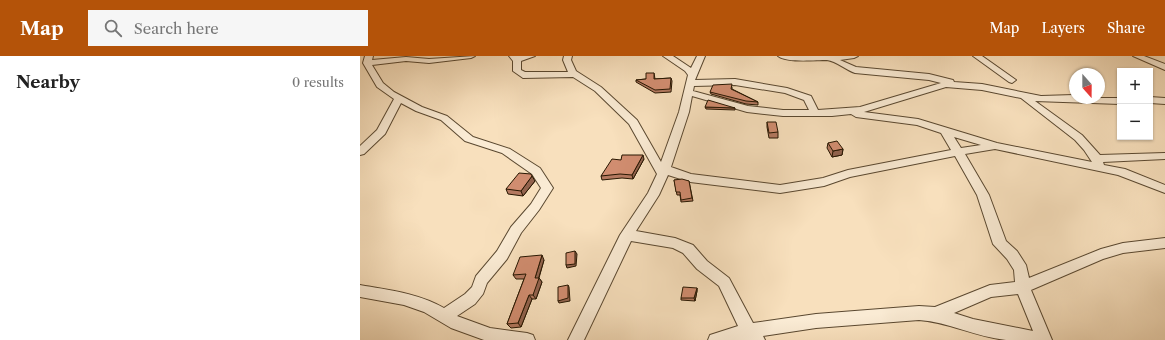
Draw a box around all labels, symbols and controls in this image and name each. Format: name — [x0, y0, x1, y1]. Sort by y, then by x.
search box — [88, 10, 368, 46]
text: Map — [20, 17, 64, 40]
icon: search — [102, 17, 124, 39]
text: Search here — [134, 19, 219, 38]
text: Map — [989, 19, 1019, 37]
text: Layers — [1041, 19, 1085, 37]
text: Share — [1107, 19, 1145, 37]
north arrow — [1069, 68, 1105, 104]
map controls — [1117, 68, 1153, 140]
button: + — [1117, 68, 1153, 104]
text: Nearby — [16, 72, 80, 92]
text: 0 results — [292, 74, 344, 90]
button: − — [1117, 104, 1153, 140]

